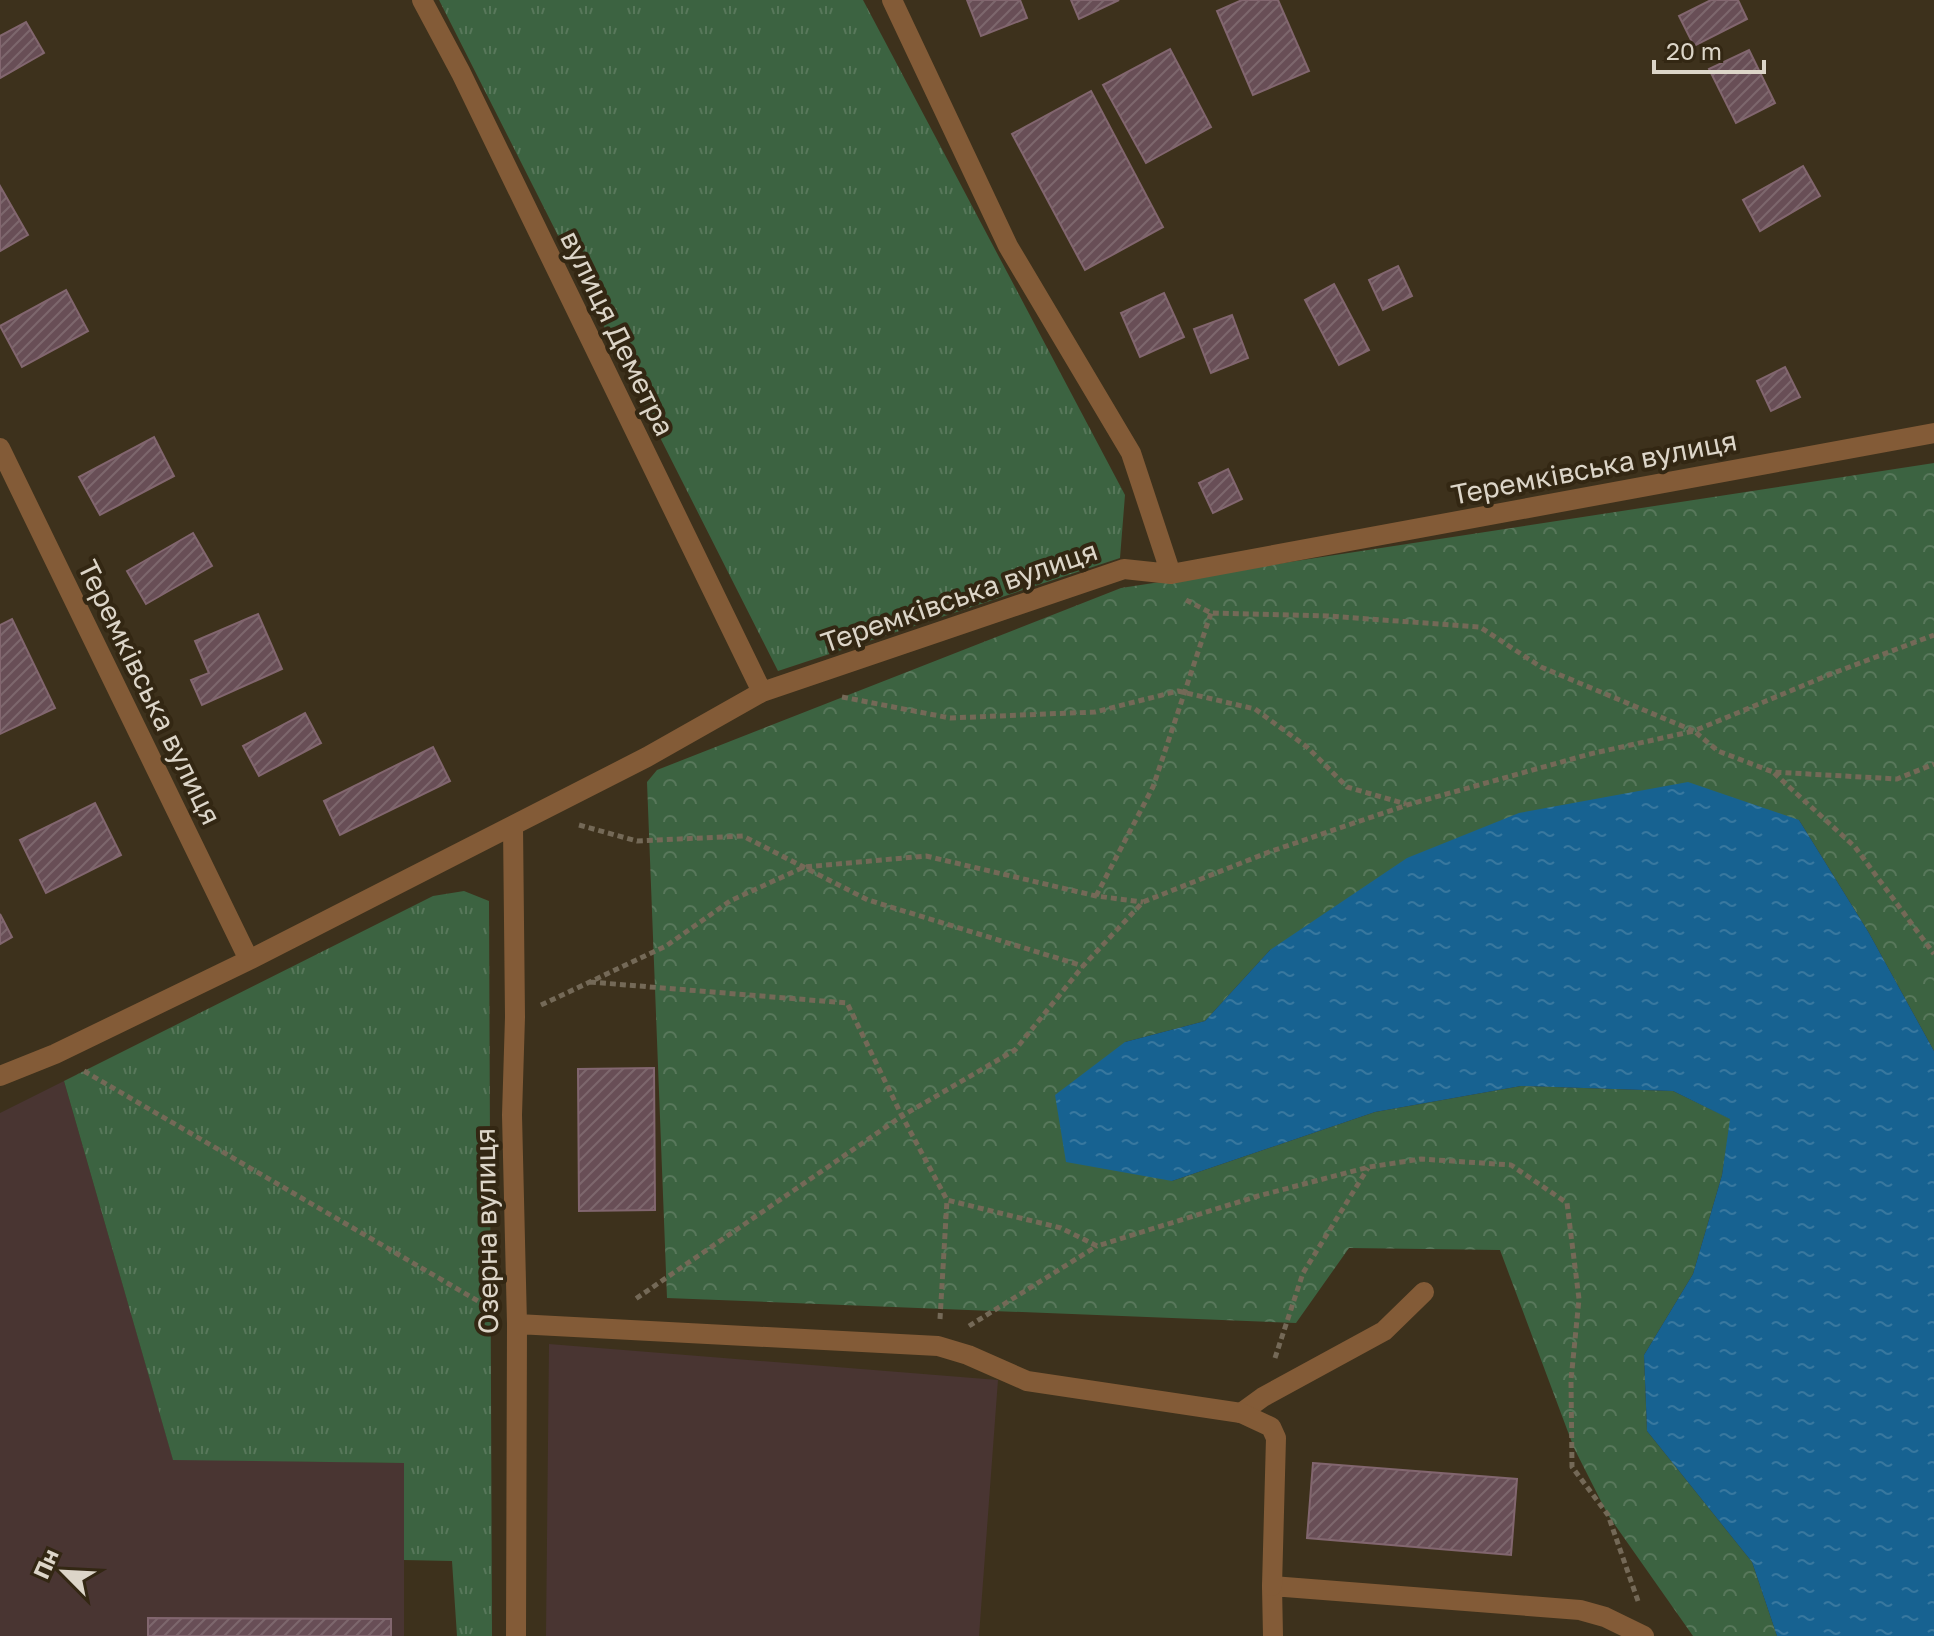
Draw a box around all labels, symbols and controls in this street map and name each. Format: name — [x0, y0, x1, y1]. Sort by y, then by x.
scale bar — [1654, 24, 1764, 74]
text: 20 m — [1666, 36, 1722, 65]
street label: вулиця Деметра — [554, 225, 682, 441]
street label: Теремківська вулиця — [1448, 423, 1740, 511]
street label: Теремківська вулиця — [816, 533, 1102, 659]
street label: Теремківська вулиця — [72, 554, 228, 830]
street label: Озерна вулиця — [468, 1128, 504, 1334]
north arrow — [24, 1532, 104, 1612]
text: Пн — [27, 1545, 64, 1583]

